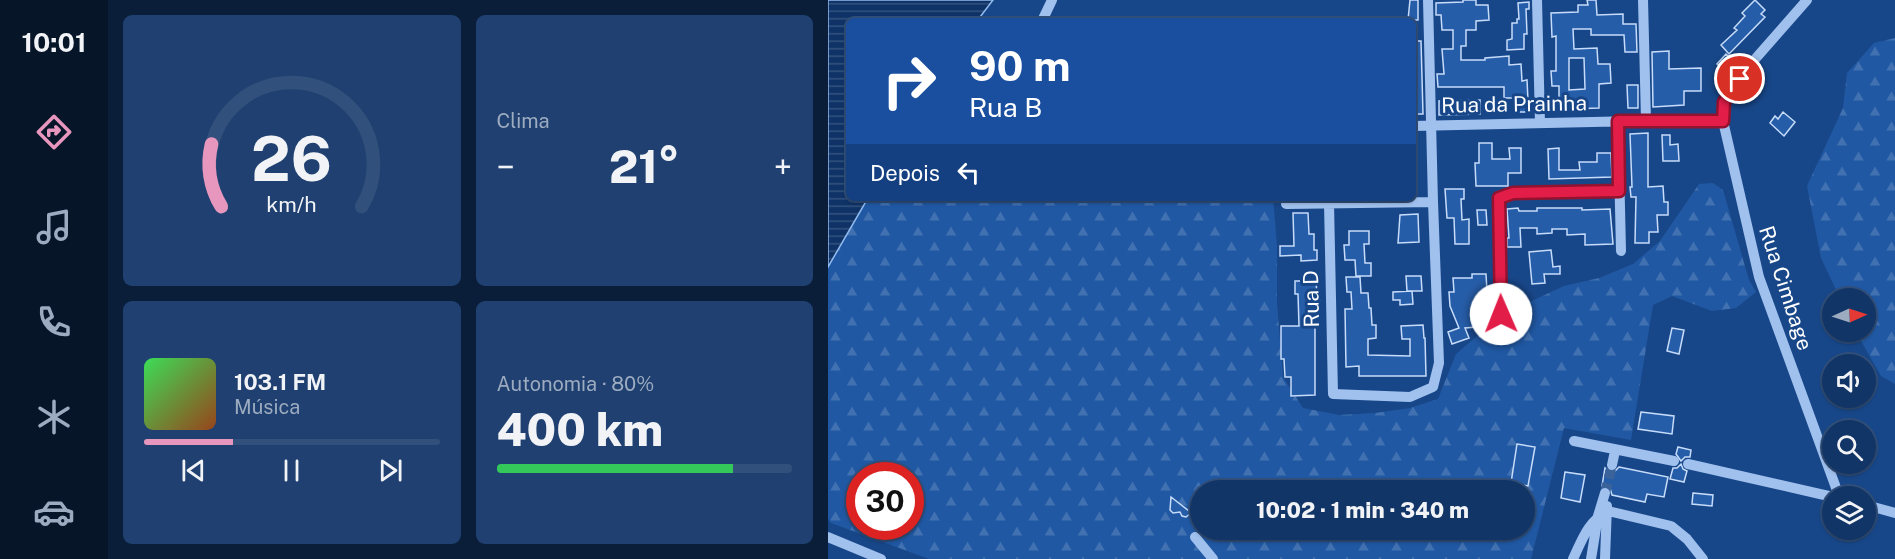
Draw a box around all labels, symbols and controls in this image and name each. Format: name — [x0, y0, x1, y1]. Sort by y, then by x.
text: 10:01 — [21, 26, 87, 58]
text: 90 m — [969, 41, 1071, 90]
icon: right — [870, 42, 948, 120]
pin — [1714, 53, 1765, 104]
icon: arrive — [1723, 62, 1756, 95]
street label: Rua da Prainha — [1441, 90, 1587, 118]
text: Rua B — [969, 91, 1042, 123]
text: Clima — [497, 109, 550, 133]
icon: directions — [33, 111, 75, 153]
text: 26 — [251, 122, 332, 195]
text: 21° — [609, 140, 680, 193]
text: − — [497, 148, 515, 186]
text: + — [774, 148, 792, 186]
icon: left — [952, 156, 985, 189]
text: Depois — [870, 160, 940, 186]
text: km/h — [267, 193, 317, 218]
icon: music — [33, 206, 75, 248]
street label: Rua Cimbage — [1754, 223, 1818, 353]
street label: Rua D — [1298, 270, 1324, 328]
position arrow — [1469, 282, 1533, 346]
north arrow — [1822, 288, 1876, 342]
map controls — [1822, 288, 1876, 540]
icon: phone — [33, 301, 75, 343]
button: sound — [1822, 354, 1876, 408]
text: 103.1 FM — [234, 369, 326, 395]
text: Autonomia · 80% — [497, 372, 654, 396]
text: Música — [234, 395, 300, 419]
icon: climate — [33, 396, 75, 438]
text: 400 km — [497, 403, 663, 456]
button: search — [1822, 420, 1876, 474]
icon: previous — [177, 454, 210, 487]
icon: pause — [275, 454, 308, 487]
icon: next — [374, 454, 407, 487]
speed limit sign: 30 — [846, 462, 924, 540]
button: layers — [1822, 486, 1876, 540]
icon: car — [33, 491, 75, 533]
text: 10:02 · 1 min · 340 m — [1256, 497, 1469, 523]

